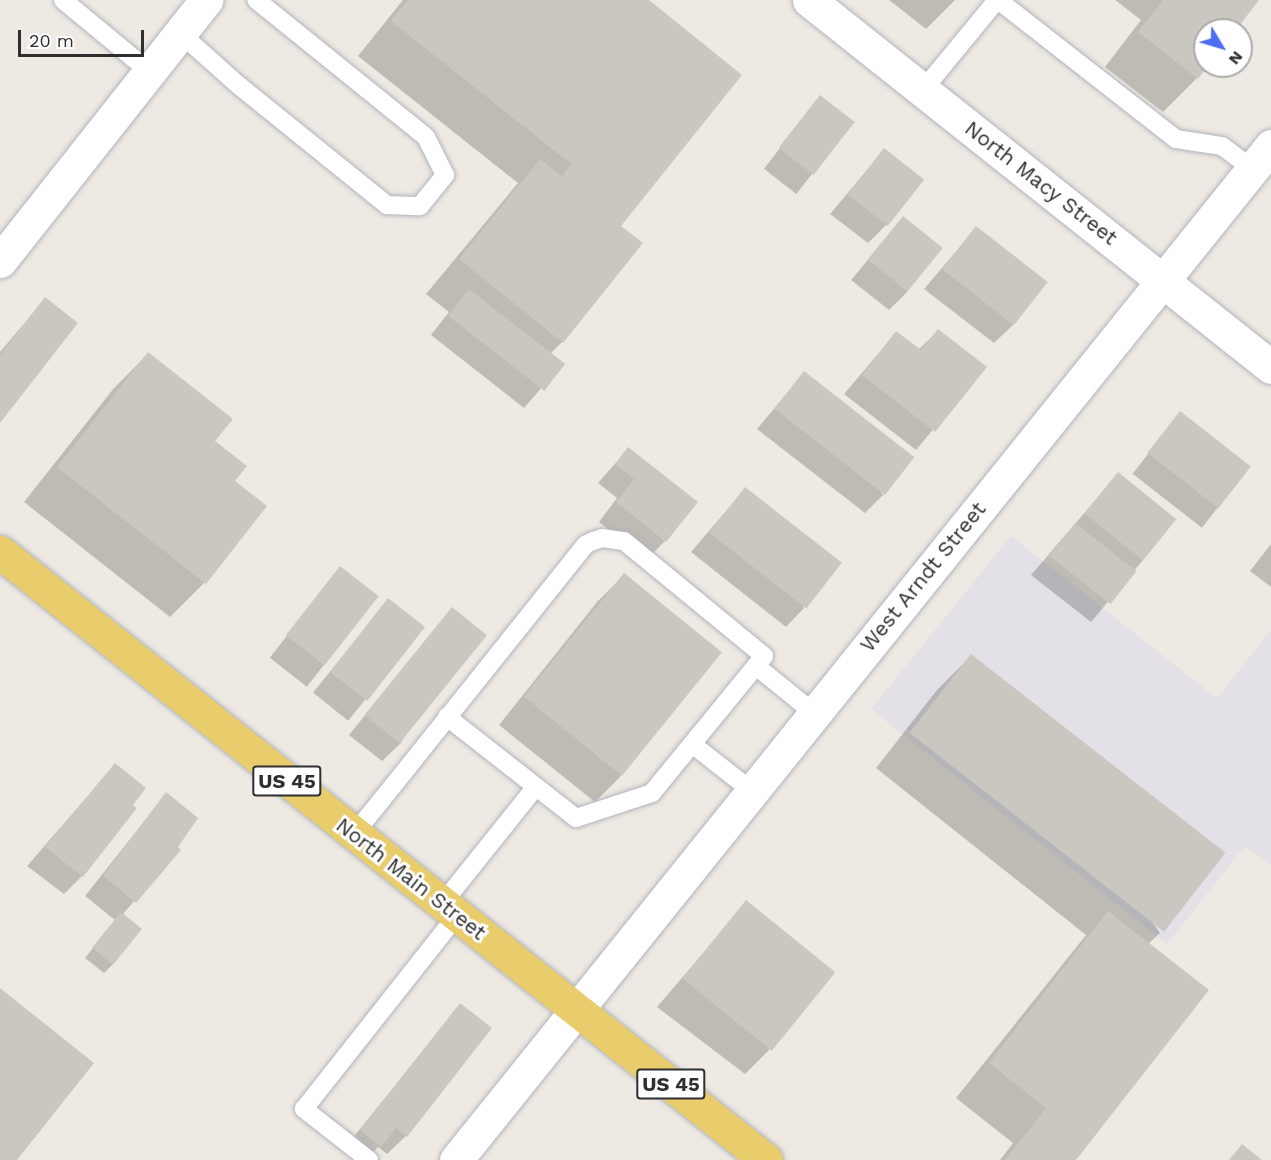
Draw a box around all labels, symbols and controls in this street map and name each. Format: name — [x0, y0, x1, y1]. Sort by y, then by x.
scale bar — [21, 18, 147, 56]
north arrow — [1193, 18, 1253, 78]
text: 20 m — [29, 30, 74, 51]
text: N — [1225, 48, 1247, 69]
street label: North Macy Street — [960, 116, 1122, 250]
street label: West Arndt Street — [855, 497, 991, 657]
road number: US 45 — [251, 764, 323, 798]
street label: North Main Street — [331, 813, 491, 945]
road number: US 45 — [635, 1067, 707, 1101]

